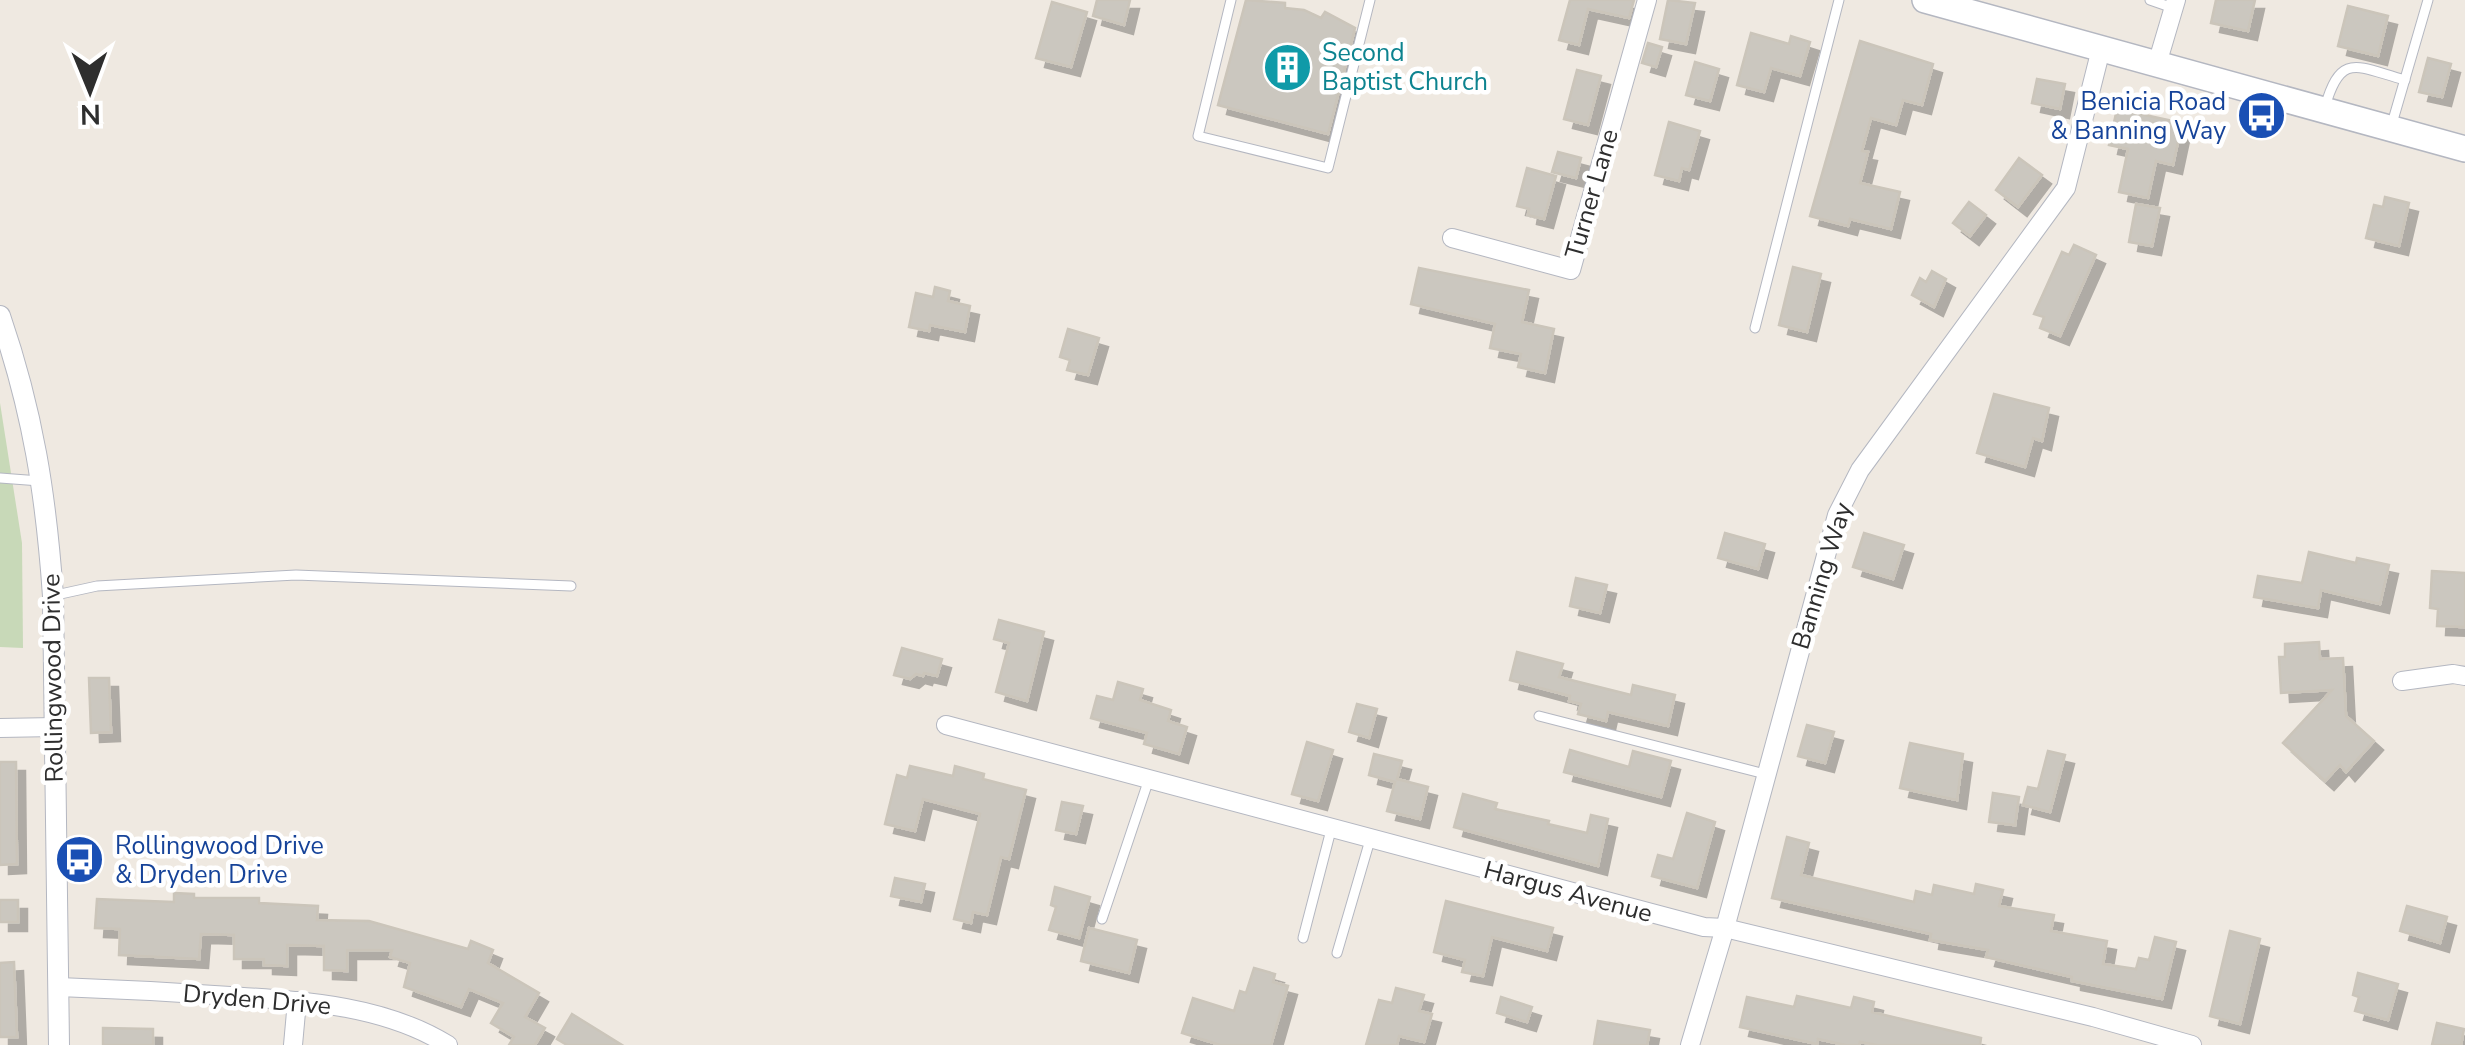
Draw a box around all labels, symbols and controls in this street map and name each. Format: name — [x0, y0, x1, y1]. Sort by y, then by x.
place label: Second Baptist Church — [1322, 36, 1488, 99]
north arrow — [40, 40, 140, 140]
building icon: Second Baptist Church — [1261, 41, 1313, 93]
place label: Benicia Road & Banning Way — [2051, 85, 2226, 148]
bus stop icon: Benicia Road & Banning Way — [2235, 90, 2287, 142]
text: N — [80, 95, 101, 133]
street label: Turner Lane — [1557, 125, 1627, 263]
street label: Banning Way — [1784, 498, 1860, 654]
street label: Rollingwood Drive — [34, 573, 72, 783]
place label: Rollingwood Drive & Dryden Drive — [115, 829, 324, 892]
bus stop icon: Rollingwood Drive & Dryden Drive — [54, 834, 106, 886]
street label: Hargus Avenue — [1480, 853, 1656, 931]
street label: Dryden Drive — [181, 977, 333, 1023]

